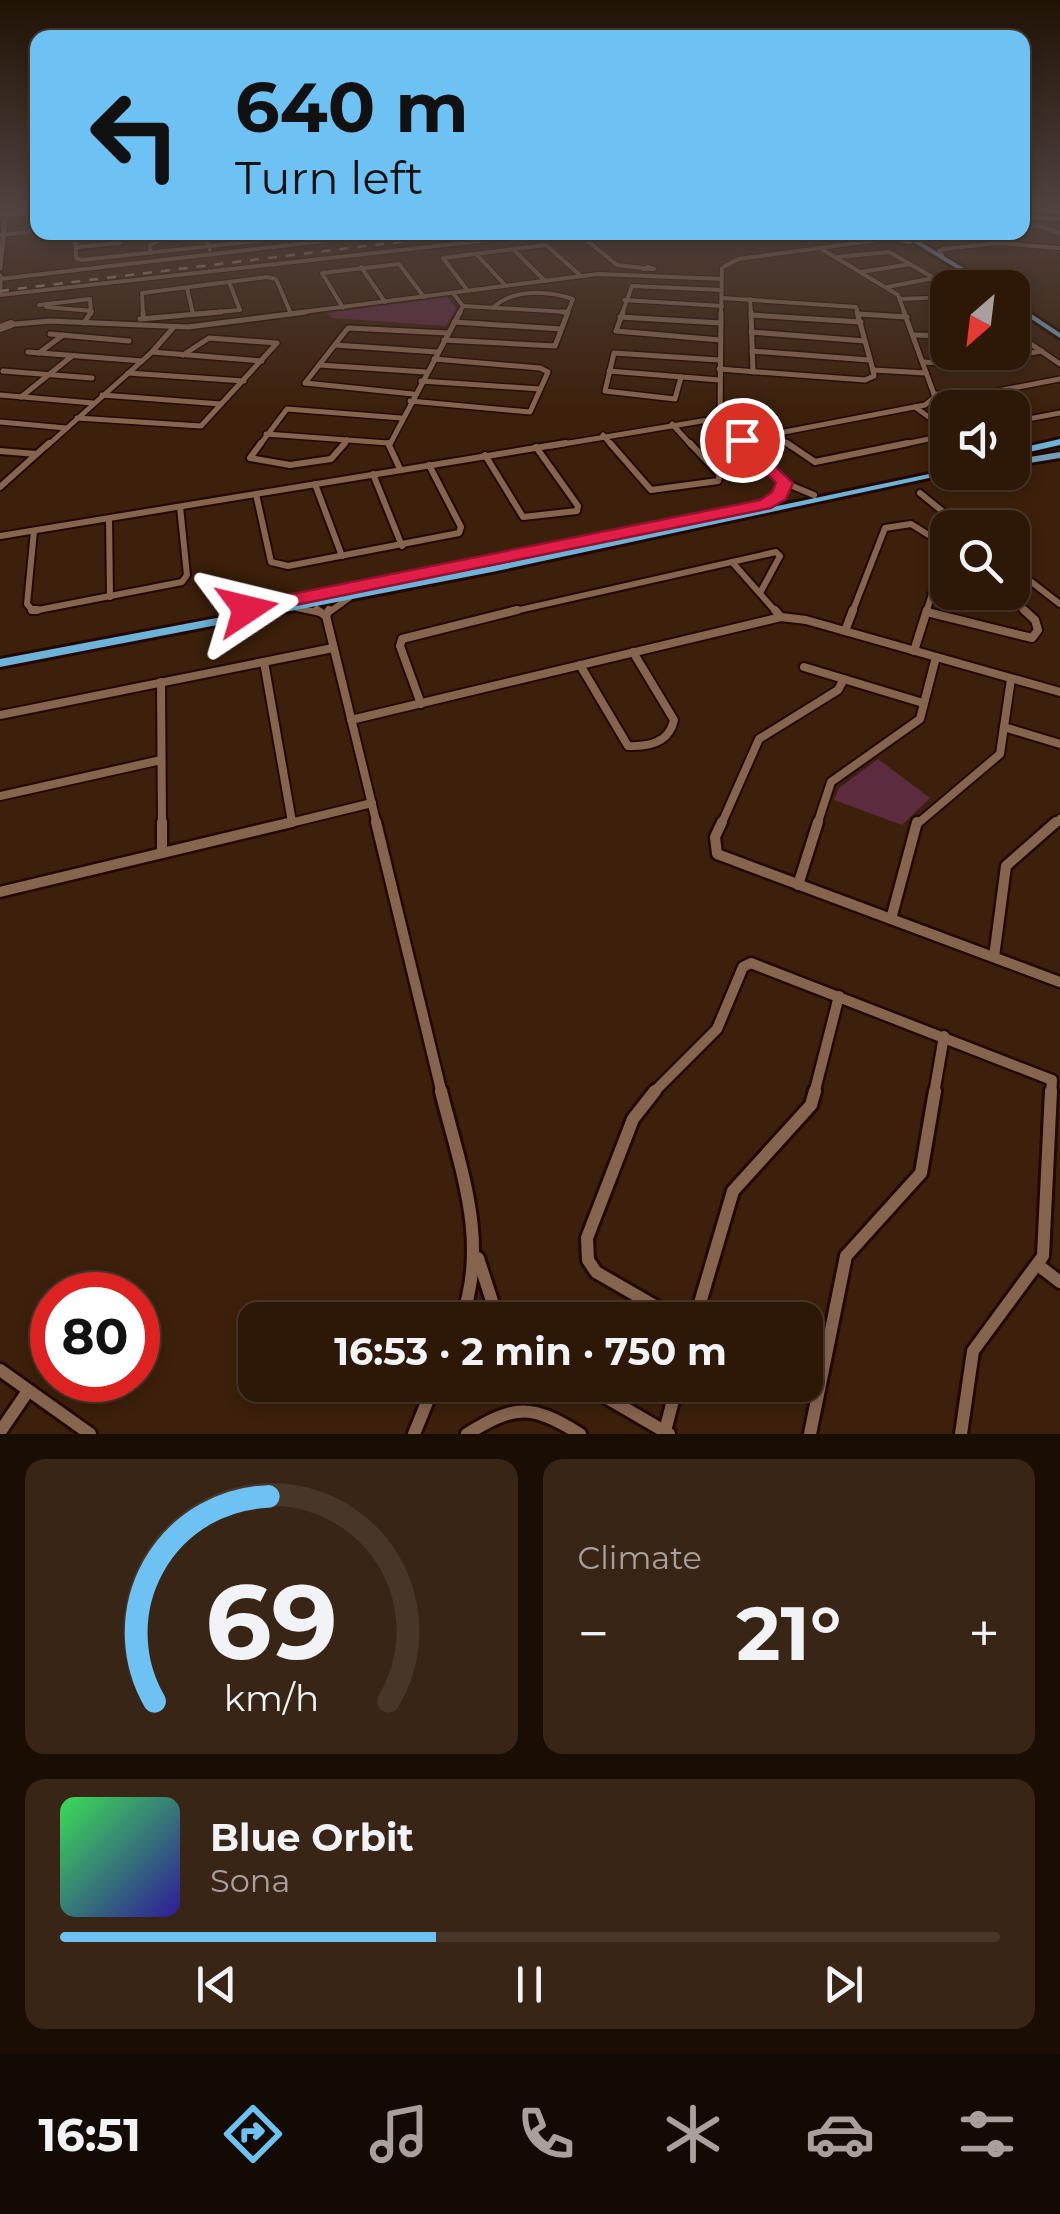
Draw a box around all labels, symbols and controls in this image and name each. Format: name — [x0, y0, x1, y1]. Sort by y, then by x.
text: 640 m — [235, 64, 469, 150]
icon: left — [70, 70, 200, 200]
text: Turn left — [235, 150, 423, 205]
north arrow — [930, 270, 1030, 370]
map controls — [930, 270, 1030, 610]
button: sound — [930, 390, 1030, 490]
pin — [700, 398, 785, 483]
icon: arrive — [715, 413, 770, 468]
button: search — [930, 510, 1030, 610]
position arrow — [195, 557, 299, 661]
speed limit sign: 80 — [30, 1272, 160, 1402]
text: 16:53 · 2 min · 750 m — [334, 1328, 727, 1375]
text: Climate — [578, 1538, 702, 1577]
text: 69 — [205, 1558, 338, 1685]
text: 21° — [736, 1587, 841, 1679]
text: − — [578, 1600, 609, 1667]
text: + — [968, 1600, 1000, 1667]
text: km/h — [224, 1676, 319, 1720]
text: Blue Orbit — [210, 1814, 414, 1861]
text: Sona — [210, 1861, 290, 1900]
icon: previous — [189, 1957, 244, 2012]
icon: pause — [502, 1957, 557, 2012]
icon: next — [816, 1957, 871, 2012]
icon: directions — [218, 2099, 288, 2169]
icon: music — [364, 2099, 434, 2169]
icon: phone — [511, 2099, 581, 2169]
icon: climate — [658, 2099, 728, 2169]
icon: car — [805, 2099, 875, 2169]
icon: filters — [952, 2099, 1022, 2169]
text: 16:51 — [38, 2107, 141, 2162]

